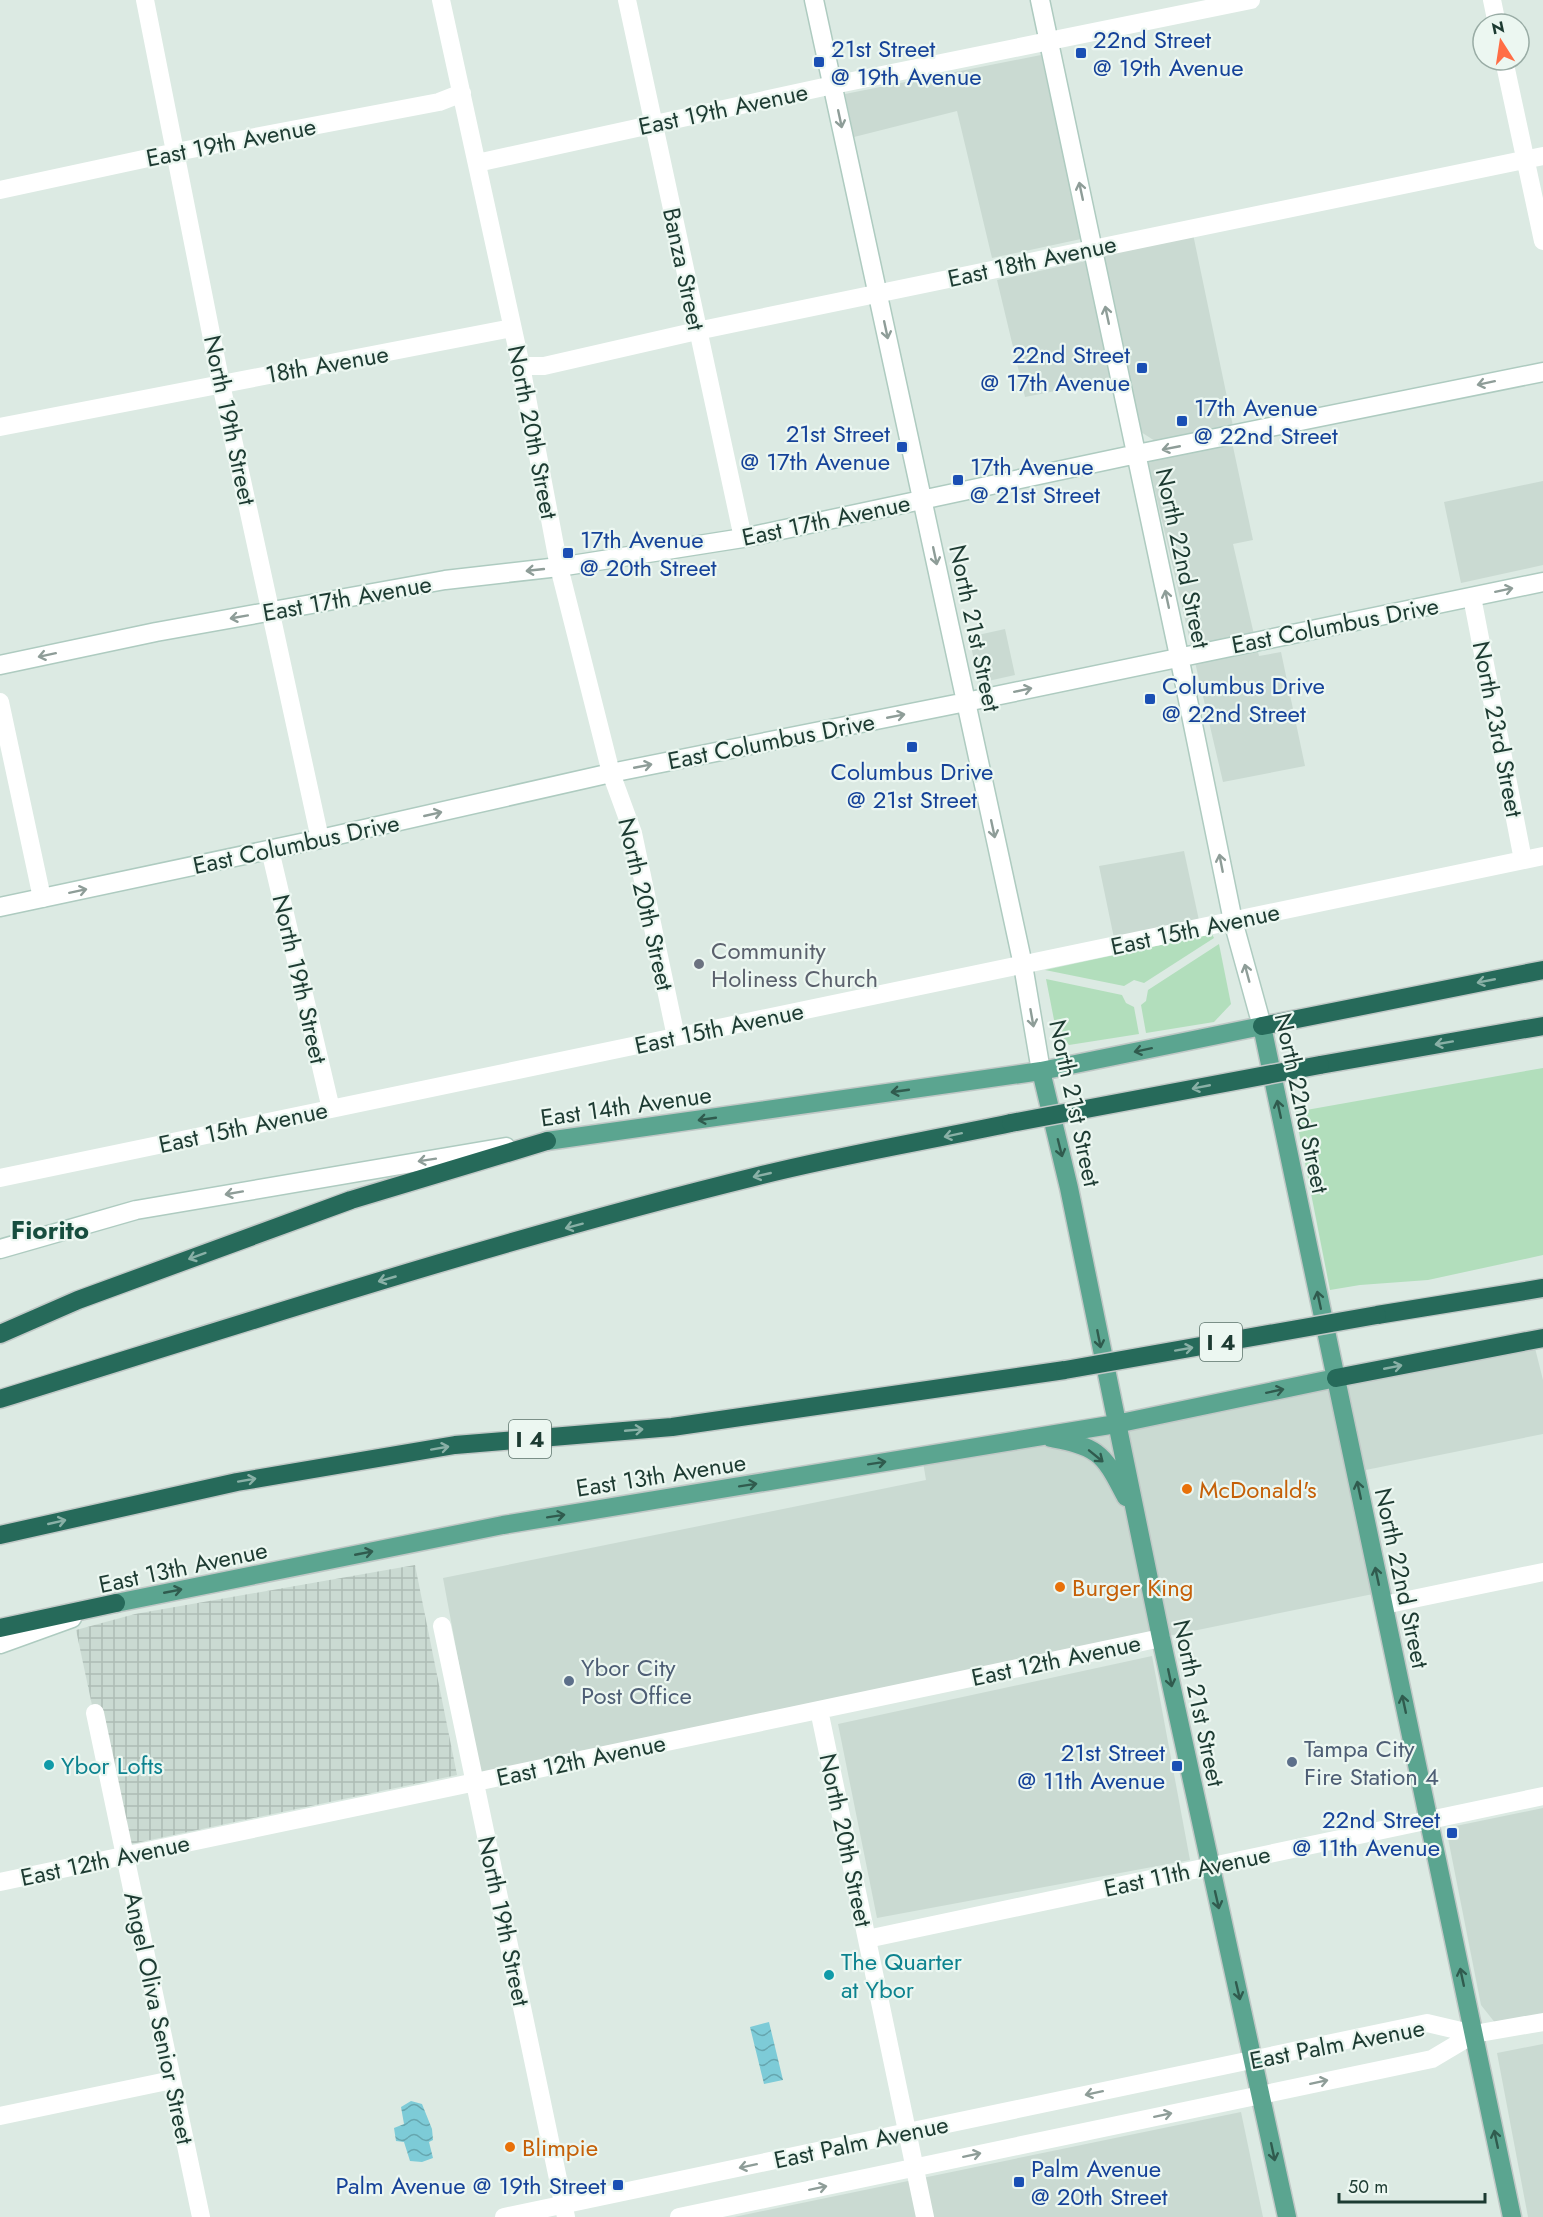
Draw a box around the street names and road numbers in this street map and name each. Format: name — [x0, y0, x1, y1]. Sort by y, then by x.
street label: East 19th Avenue — [635, 74, 811, 144]
street label: East 19th Avenue — [143, 108, 319, 176]
street label: Banza Street — [654, 204, 714, 334]
street label: East 18th Avenue — [944, 226, 1120, 296]
street label: North 19th Street — [195, 332, 265, 508]
street label: 18th Avenue — [263, 336, 391, 392]
street label: North 20th Street — [499, 342, 567, 522]
street label: North 22nd Street — [1147, 465, 1219, 652]
street label: East 17th Avenue — [739, 485, 913, 555]
street label: North 21st Street — [940, 541, 1010, 715]
street label: East 17th Avenue — [260, 566, 434, 630]
street label: East Columbus Drive — [1228, 588, 1442, 662]
street label: North 23rd Street — [1464, 638, 1532, 820]
street label: East Columbus Drive — [664, 704, 878, 778]
street label: East Columbus Drive — [190, 805, 402, 883]
street label: North 20th Street — [609, 814, 683, 994]
street label: North 19th Street — [263, 891, 337, 1067]
street label: East 15th Avenue — [1107, 894, 1283, 964]
street label: East 15th Avenue — [631, 993, 807, 1063]
street label: North 22nd Street — [1266, 1010, 1338, 1197]
street label: North 21st Street — [1040, 1016, 1110, 1190]
street label: East 14th Avenue — [538, 1077, 714, 1135]
street label: East 15th Avenue — [155, 1092, 331, 1162]
road number: I 4 — [1200, 1323, 1242, 1361]
road number: I 4 — [509, 1420, 551, 1458]
street label: East 13th Avenue — [574, 1444, 748, 1506]
street label: North 22nd Street — [1366, 1485, 1438, 1672]
street label: East 13th Avenue — [95, 1532, 271, 1602]
street label: North 21st Street — [1164, 1616, 1234, 1790]
street label: East 12th Avenue — [968, 1625, 1144, 1695]
street label: East 12th Avenue — [493, 1725, 669, 1795]
street label: North 20th Street — [811, 1750, 882, 1930]
street label: East 12th Avenue — [17, 1825, 193, 1895]
street label: North 19th Street — [469, 1833, 539, 2009]
street label: East 11th Avenue — [1101, 1836, 1273, 1906]
street label: Angel Oliva Senior Street — [115, 1888, 203, 2148]
street label: East Palm Avenue — [1247, 2010, 1427, 2078]
street label: East Palm Avenue — [771, 2106, 951, 2178]

